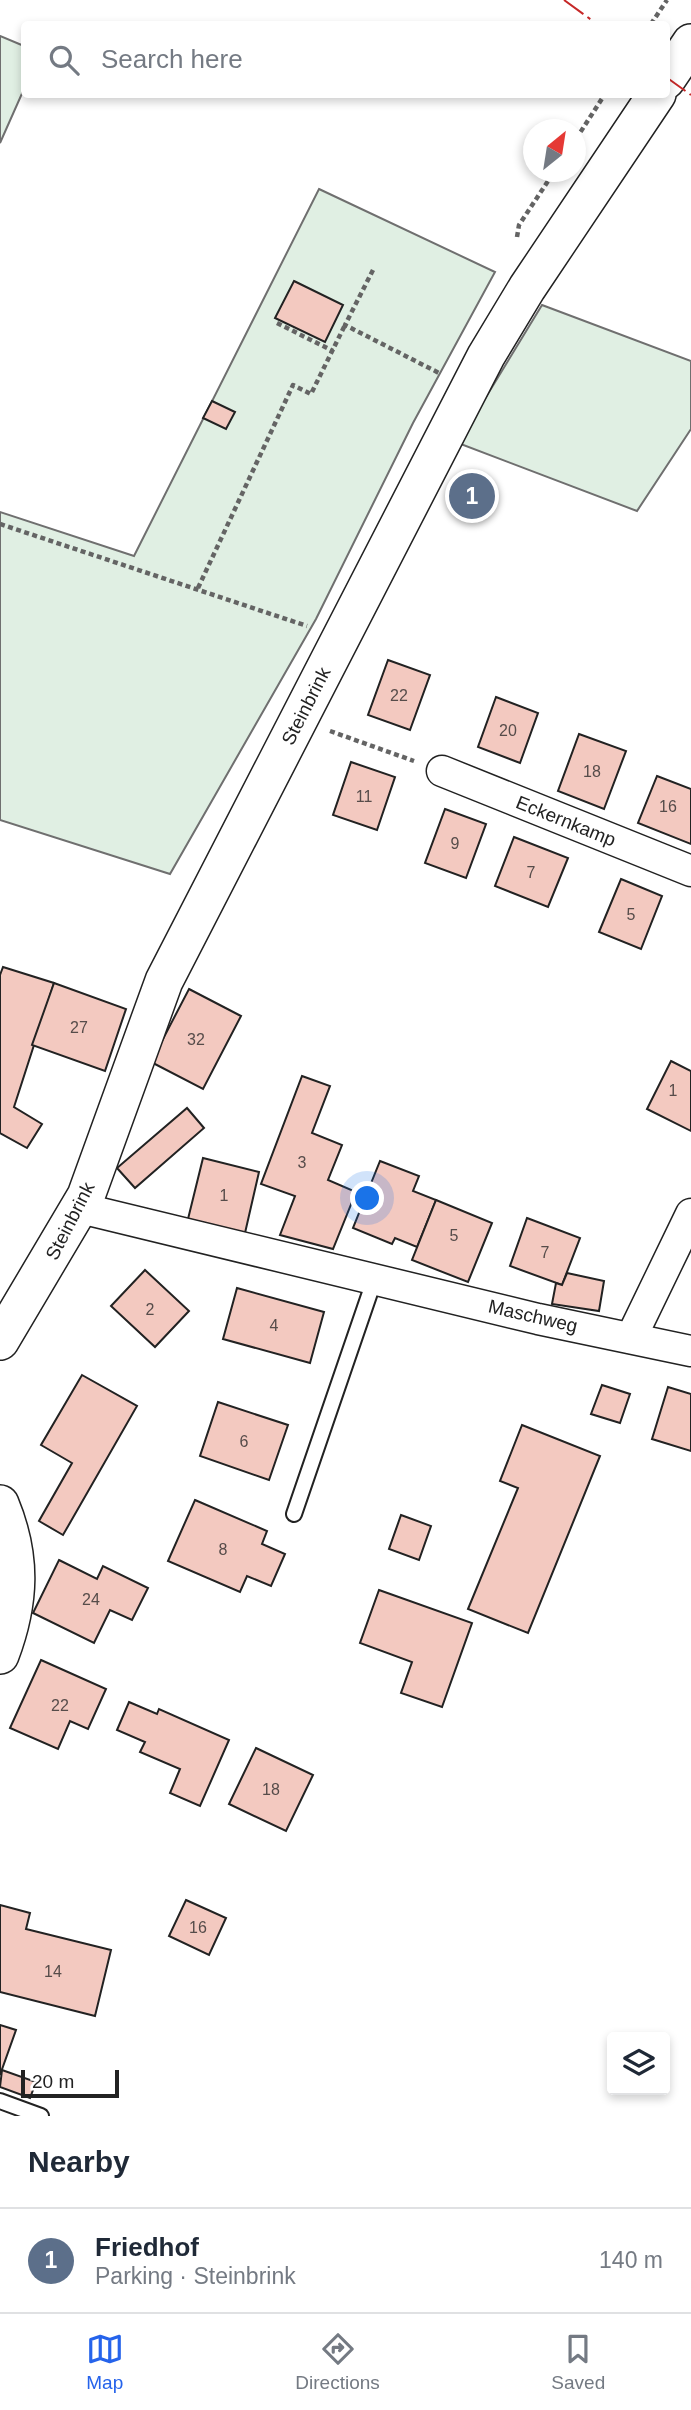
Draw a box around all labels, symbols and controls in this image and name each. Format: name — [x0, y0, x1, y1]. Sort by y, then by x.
search box — [21, 21, 670, 98]
icon: search — [45, 41, 83, 79]
text: Search here — [101, 44, 243, 74]
north arrow — [523, 119, 586, 182]
pin: 1 — [449, 470, 495, 522]
street label: Steinbrink — [277, 663, 335, 748]
house number: 22 — [390, 687, 408, 704]
house number: 20 — [499, 722, 517, 739]
house number: 18 — [583, 763, 601, 780]
house number: 11 — [356, 788, 372, 805]
street label: Eckernkamp — [513, 791, 619, 851]
house number: 16 — [659, 798, 677, 815]
house number: 9 — [451, 835, 460, 852]
house number: 7 — [527, 864, 536, 881]
house number: 5 — [627, 906, 636, 923]
house number: 27 — [70, 1019, 88, 1036]
house number: 32 — [187, 1031, 205, 1048]
house number: 1 — [669, 1082, 678, 1099]
house number: 3 — [298, 1154, 307, 1171]
street label: Steinbrink — [41, 1178, 99, 1263]
your location — [350, 1181, 384, 1215]
house number: 1 — [220, 1187, 229, 1204]
house number: 5 — [450, 1227, 459, 1244]
house number: 7 — [541, 1244, 550, 1261]
street label: Maschweg — [486, 1296, 580, 1336]
house number: 2 — [146, 1301, 155, 1318]
house number: 4 — [270, 1317, 279, 1334]
house number: 6 — [240, 1433, 249, 1450]
house number: 8 — [219, 1541, 228, 1558]
house number: 24 — [82, 1591, 100, 1608]
house number: 22 — [51, 1697, 69, 1714]
house number: 18 — [262, 1781, 280, 1798]
house number: 16 — [189, 1919, 207, 1936]
house number: 14 — [44, 1963, 62, 1980]
map controls — [607, 2032, 670, 2095]
button: layers — [607, 2032, 670, 2095]
scale bar — [21, 2067, 119, 2099]
text: 20 m — [32, 2071, 74, 2092]
text: Nearby — [28, 2145, 130, 2178]
text: Friedhof — [95, 2232, 199, 2262]
text: 1 — [45, 2247, 57, 2273]
text: 140 m — [599, 2247, 663, 2273]
text: Parking · Steinbrink — [95, 2263, 296, 2289]
tab: Map — [86, 2330, 124, 2394]
tab: Directions — [295, 2330, 380, 2394]
tab: Saved — [551, 2330, 605, 2394]

